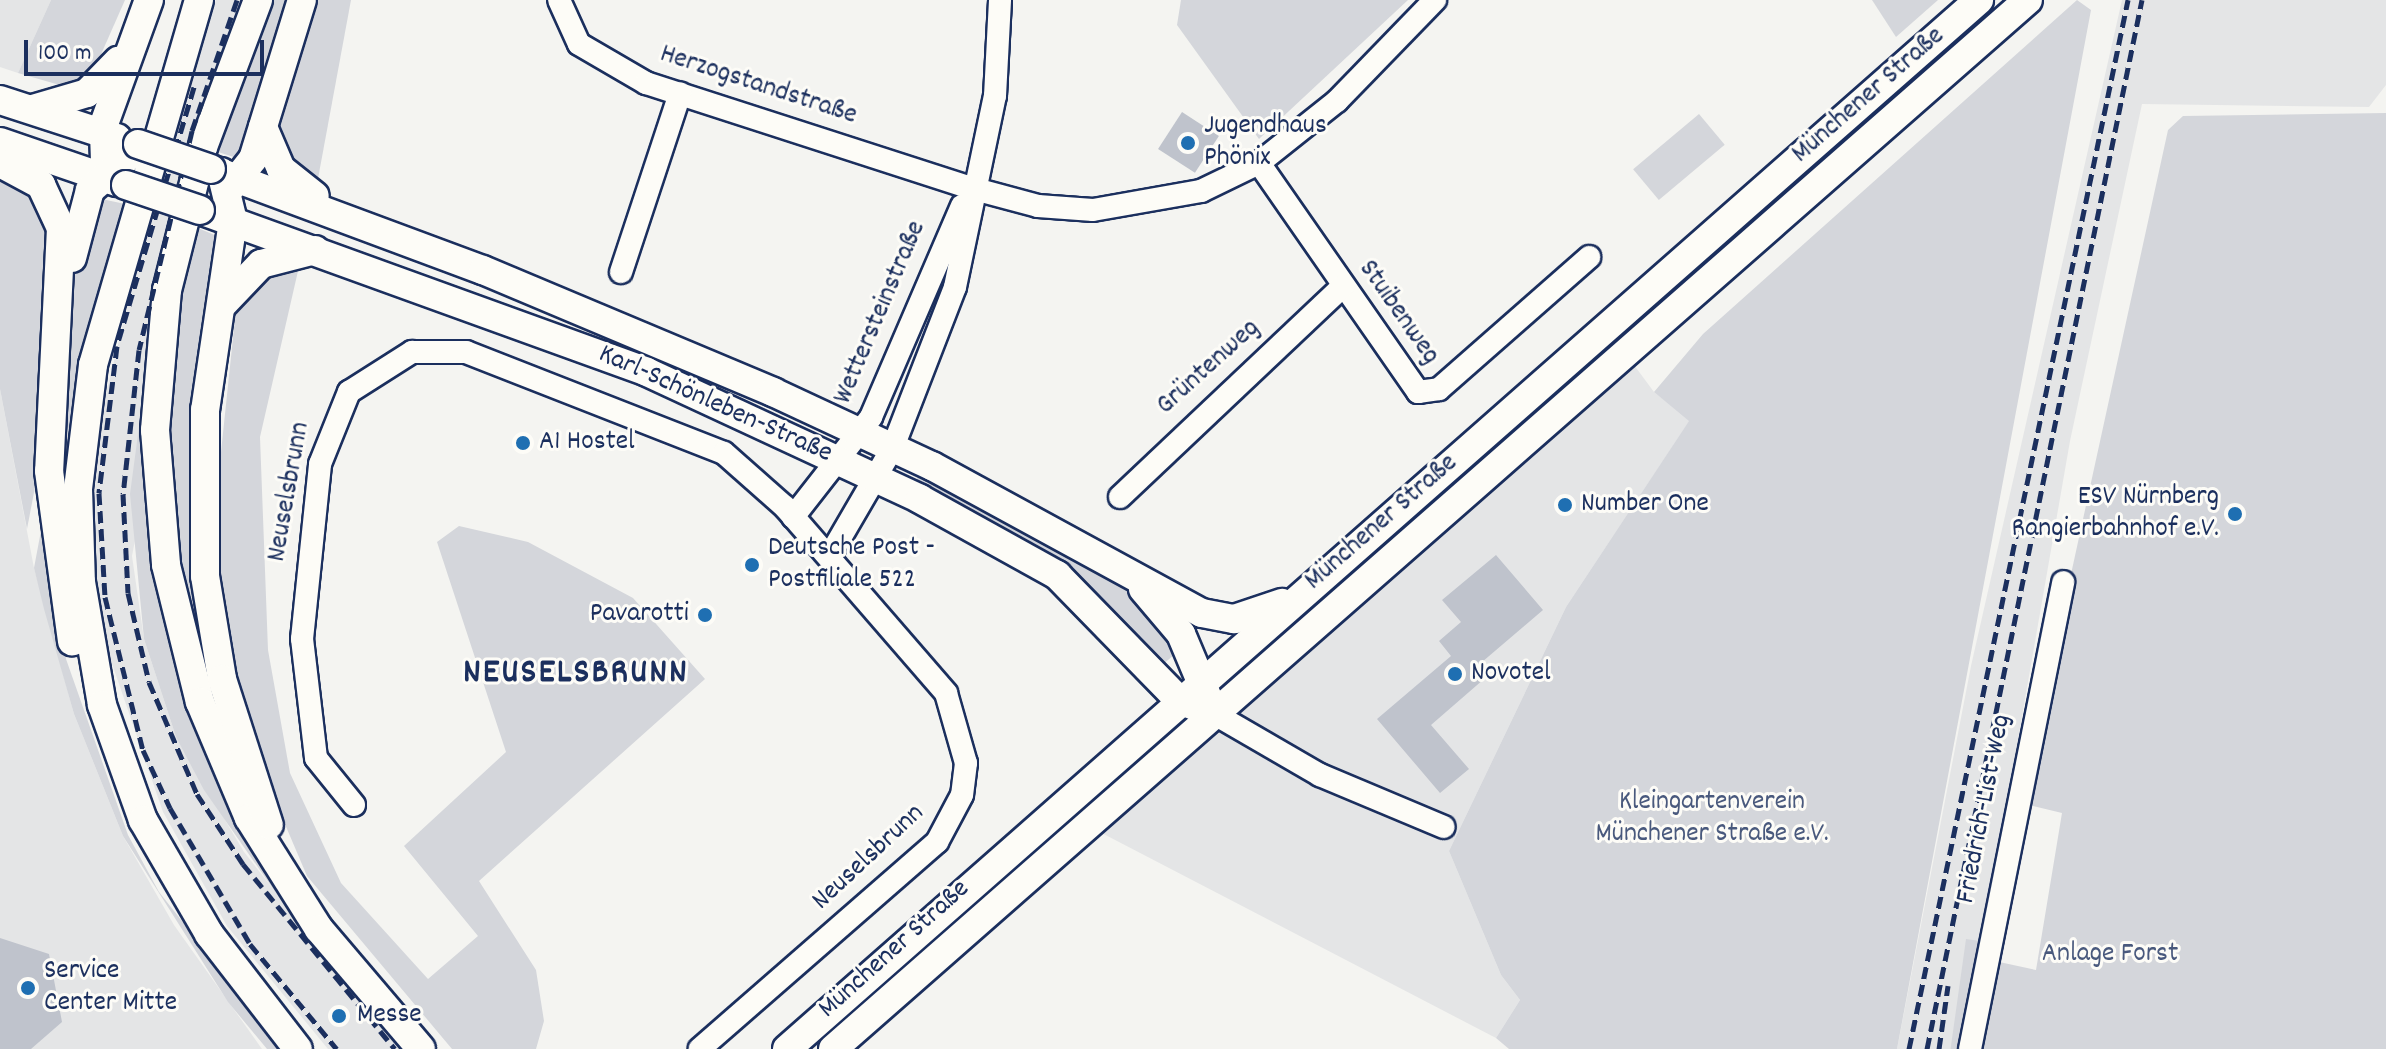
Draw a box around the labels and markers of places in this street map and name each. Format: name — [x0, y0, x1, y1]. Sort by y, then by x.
place label: Jugendhaus Phönix — [1204, 110, 1327, 176]
marker: Jugendhaus Phönix — [1179, 134, 1197, 152]
place label: A1 Hostel — [539, 426, 635, 460]
marker: A1 Hostel — [514, 434, 532, 452]
place label: ESV Nürnberg Rangierbahnhof e.V. — [2012, 481, 2219, 547]
place label: Number One — [1581, 488, 1709, 522]
marker: Number One — [1556, 496, 1574, 514]
marker: ESV Nürnberg Rangierbahnhof e.V. — [2226, 505, 2244, 523]
place label: Deutsche Post - Postfiliale 522 — [768, 532, 935, 598]
marker: Deutsche Post - Postfiliale 522 — [743, 556, 761, 574]
place label: Pavarotti — [590, 598, 689, 632]
marker: Pavarotti — [696, 606, 714, 624]
place label: Novotel — [1471, 657, 1551, 691]
marker: Novotel — [1446, 665, 1464, 683]
place label: Service Center Mitte — [44, 955, 177, 1021]
marker: Service Center Mitte — [19, 979, 37, 997]
place label: Messe — [357, 999, 422, 1033]
marker: Messe — [328, 1005, 350, 1027]

